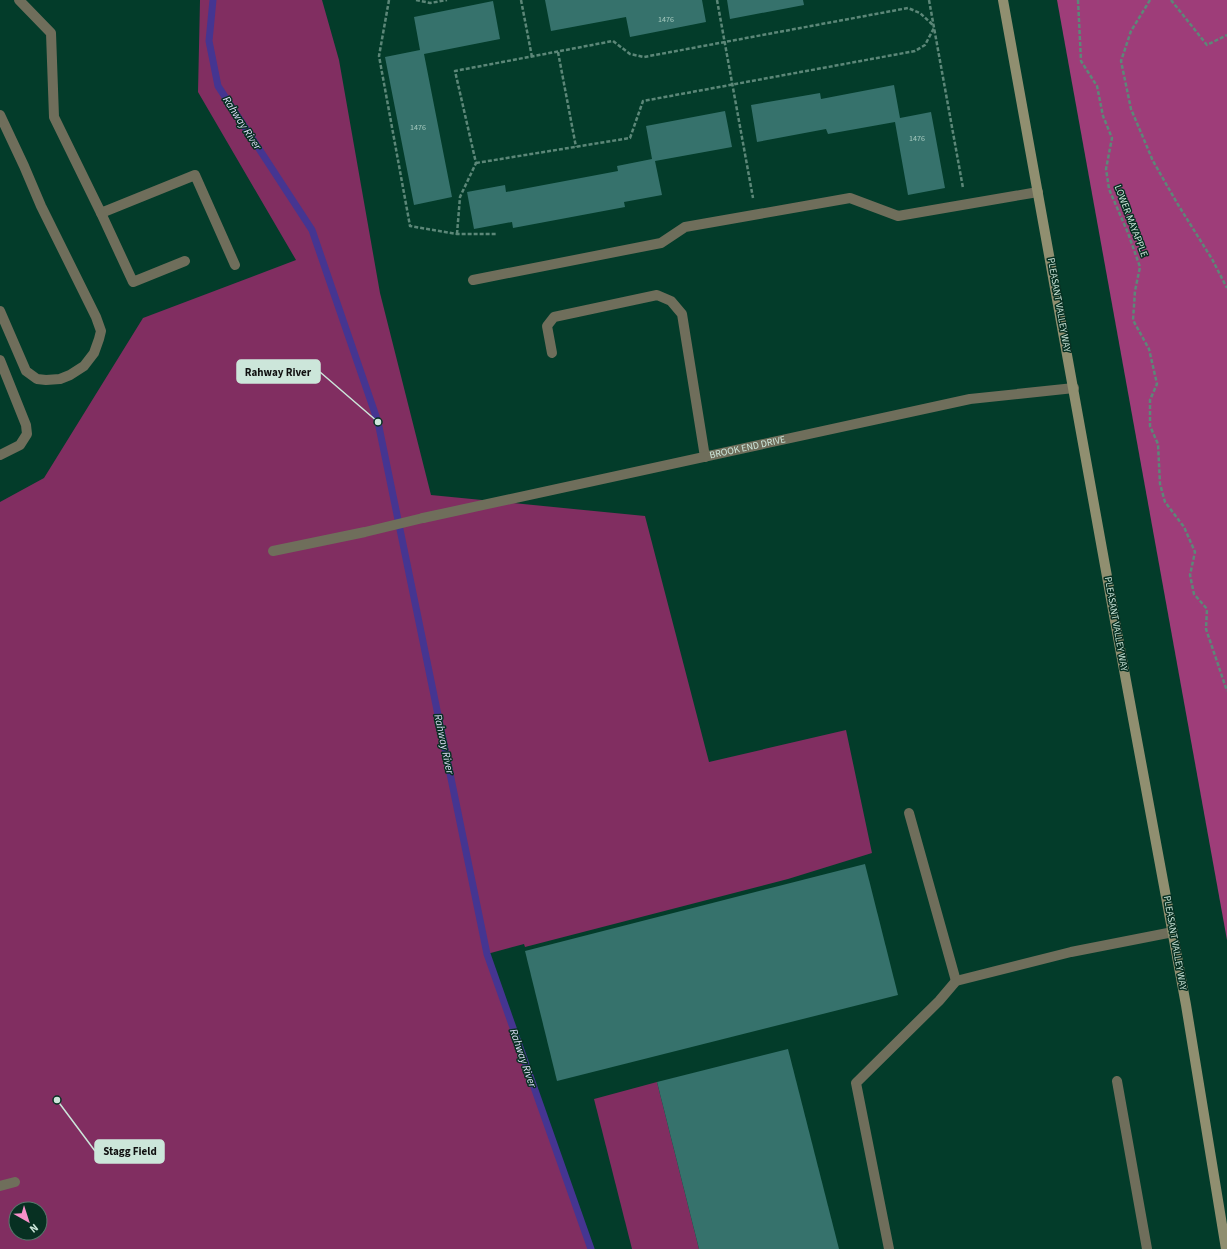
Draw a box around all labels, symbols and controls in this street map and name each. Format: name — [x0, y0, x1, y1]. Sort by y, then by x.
house number: 1476 — [658, 14, 674, 25]
water label: Rahway River — [219, 93, 266, 154]
house number: 1476 — [410, 122, 426, 133]
house number: 1476 — [909, 133, 925, 144]
street label: LOWER MAYAPPLE — [1111, 183, 1151, 259]
street label: PLEASANT VALLEY WAY — [1044, 257, 1074, 354]
callout: Rahway River — [237, 360, 320, 383]
text: Rahway River — [245, 365, 312, 380]
street label: BROOK END DRIVE — [708, 432, 787, 463]
street label: PLEASANT VALLEY WAY — [1101, 576, 1131, 673]
water label: Rahway River — [430, 713, 458, 777]
street label: PLEASANT VALLEY WAY — [1160, 895, 1190, 992]
water label: Rahway River — [506, 1027, 540, 1090]
callout: Stagg Field — [95, 1140, 164, 1163]
text: Stagg Field — [103, 1144, 157, 1159]
north arrow — [8, 1201, 48, 1241]
text: N — [26, 1220, 42, 1237]

